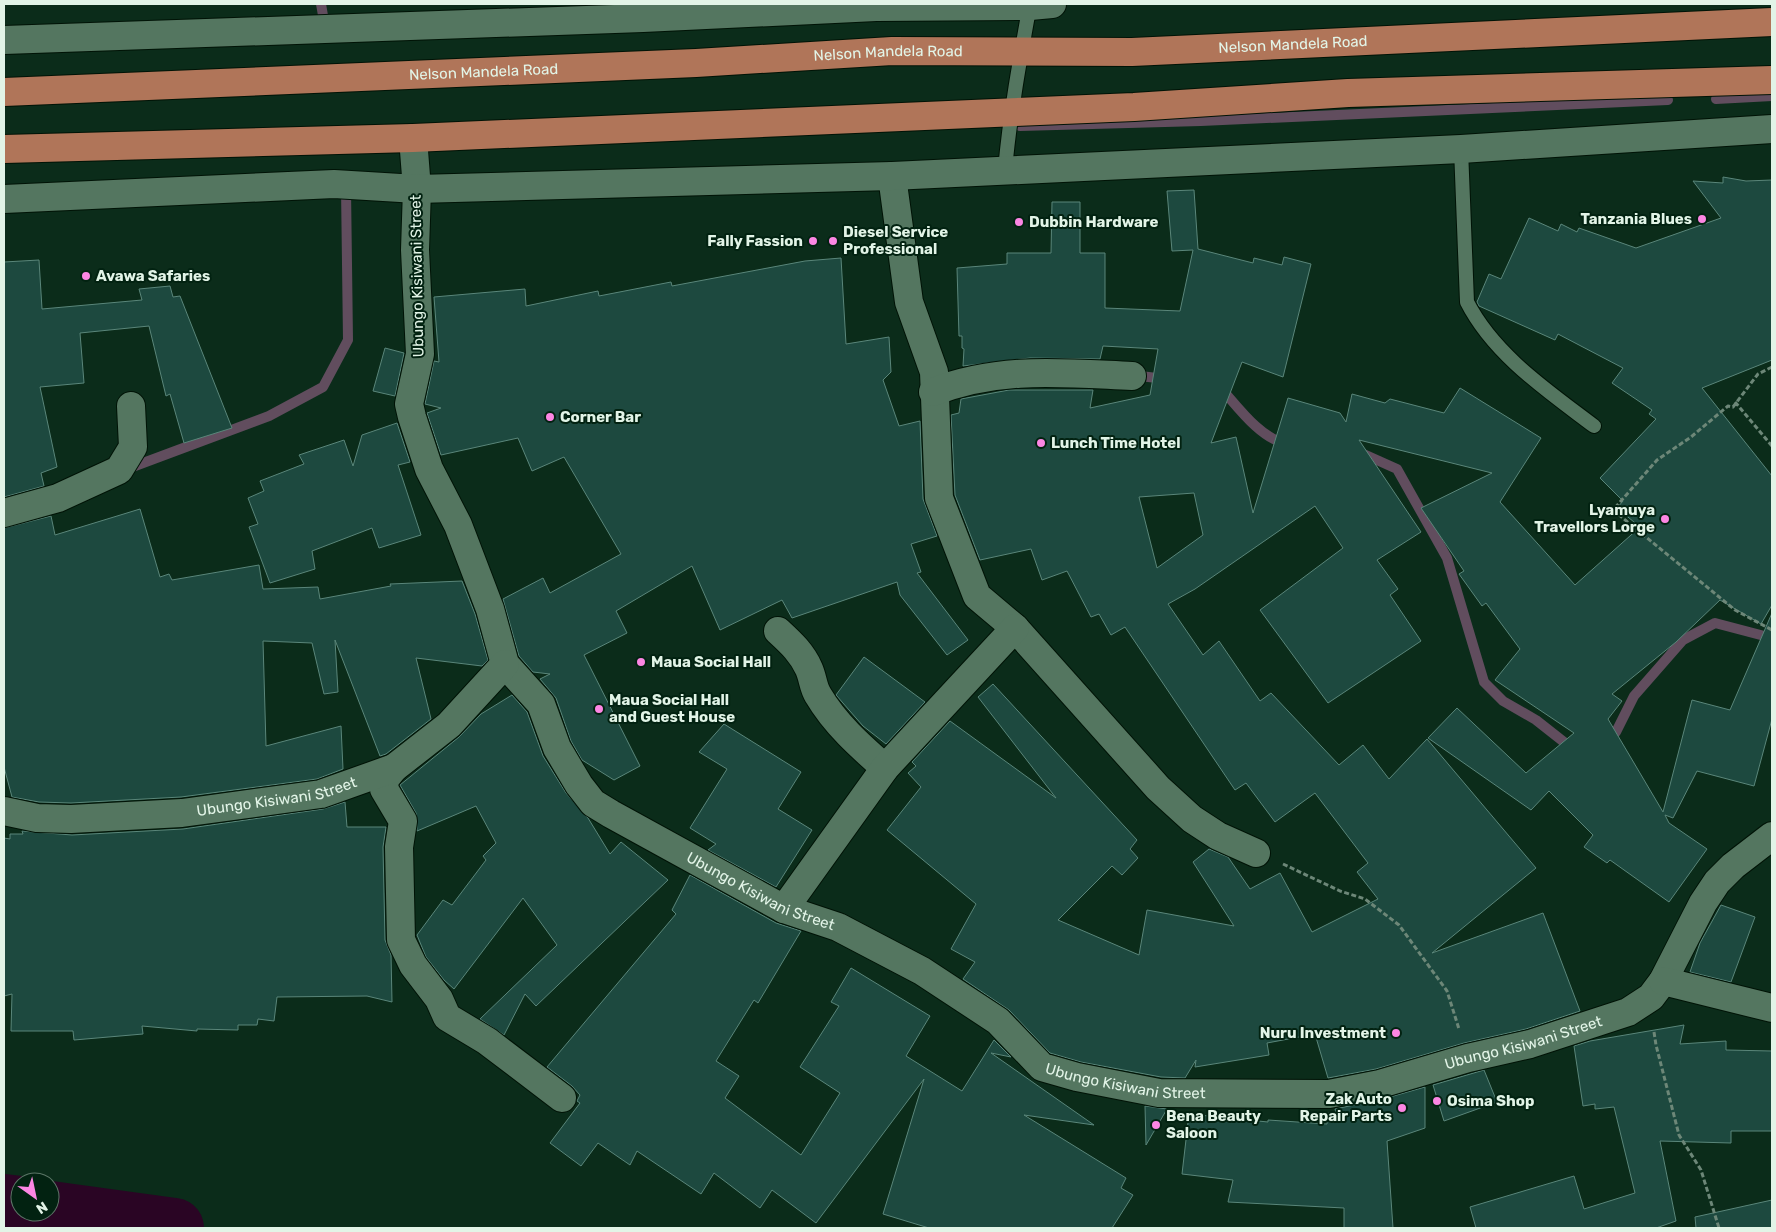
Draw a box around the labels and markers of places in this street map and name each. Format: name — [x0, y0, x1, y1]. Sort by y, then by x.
place label: Tanzania Blues — [1581, 210, 1692, 228]
place label: Dubbin Hardware — [1029, 213, 1159, 231]
marker: Tanzania Blues — [1696, 213, 1708, 225]
marker: Dubbin Hardware — [1013, 216, 1025, 228]
place label: Diesel Service Professional — [843, 223, 948, 258]
place label: Fally Fassion — [707, 232, 803, 250]
marker: Fally Fassion — [807, 235, 819, 247]
marker: Diesel Service Professional — [827, 235, 839, 247]
place label: Avawa Safaries — [96, 267, 210, 285]
marker: Avawa Safaries — [80, 270, 92, 282]
place label: Corner Bar — [560, 408, 641, 426]
marker: Corner Bar — [544, 411, 556, 423]
place label: Lunch Time Hotel — [1051, 434, 1181, 452]
marker: Lunch Time Hotel — [1035, 437, 1047, 449]
place label: Lyamuya Travellors Lorge — [1534, 501, 1655, 536]
marker: Lyamuya Travellors Lorge — [1659, 513, 1671, 525]
place label: Maua Social Hall — [651, 653, 771, 671]
marker: Maua Social Hall — [635, 656, 647, 668]
place label: Maua Social Hall and Guest House — [609, 691, 735, 726]
marker: Maua Social Hall and Guest House — [593, 703, 605, 715]
place label: Nuru Investment — [1260, 1024, 1386, 1042]
marker: Nuru Investment — [1390, 1027, 1402, 1039]
place label: Zak Auto Repair Parts — [1300, 1090, 1392, 1125]
place label: Osima Shop — [1447, 1092, 1534, 1110]
marker: Osima Shop — [1431, 1095, 1443, 1107]
marker: Zak Auto Repair Parts — [1396, 1102, 1408, 1114]
place label: Bena Beauty Saloon — [1166, 1107, 1261, 1142]
marker: Bena Beauty Saloon — [1150, 1119, 1162, 1131]

